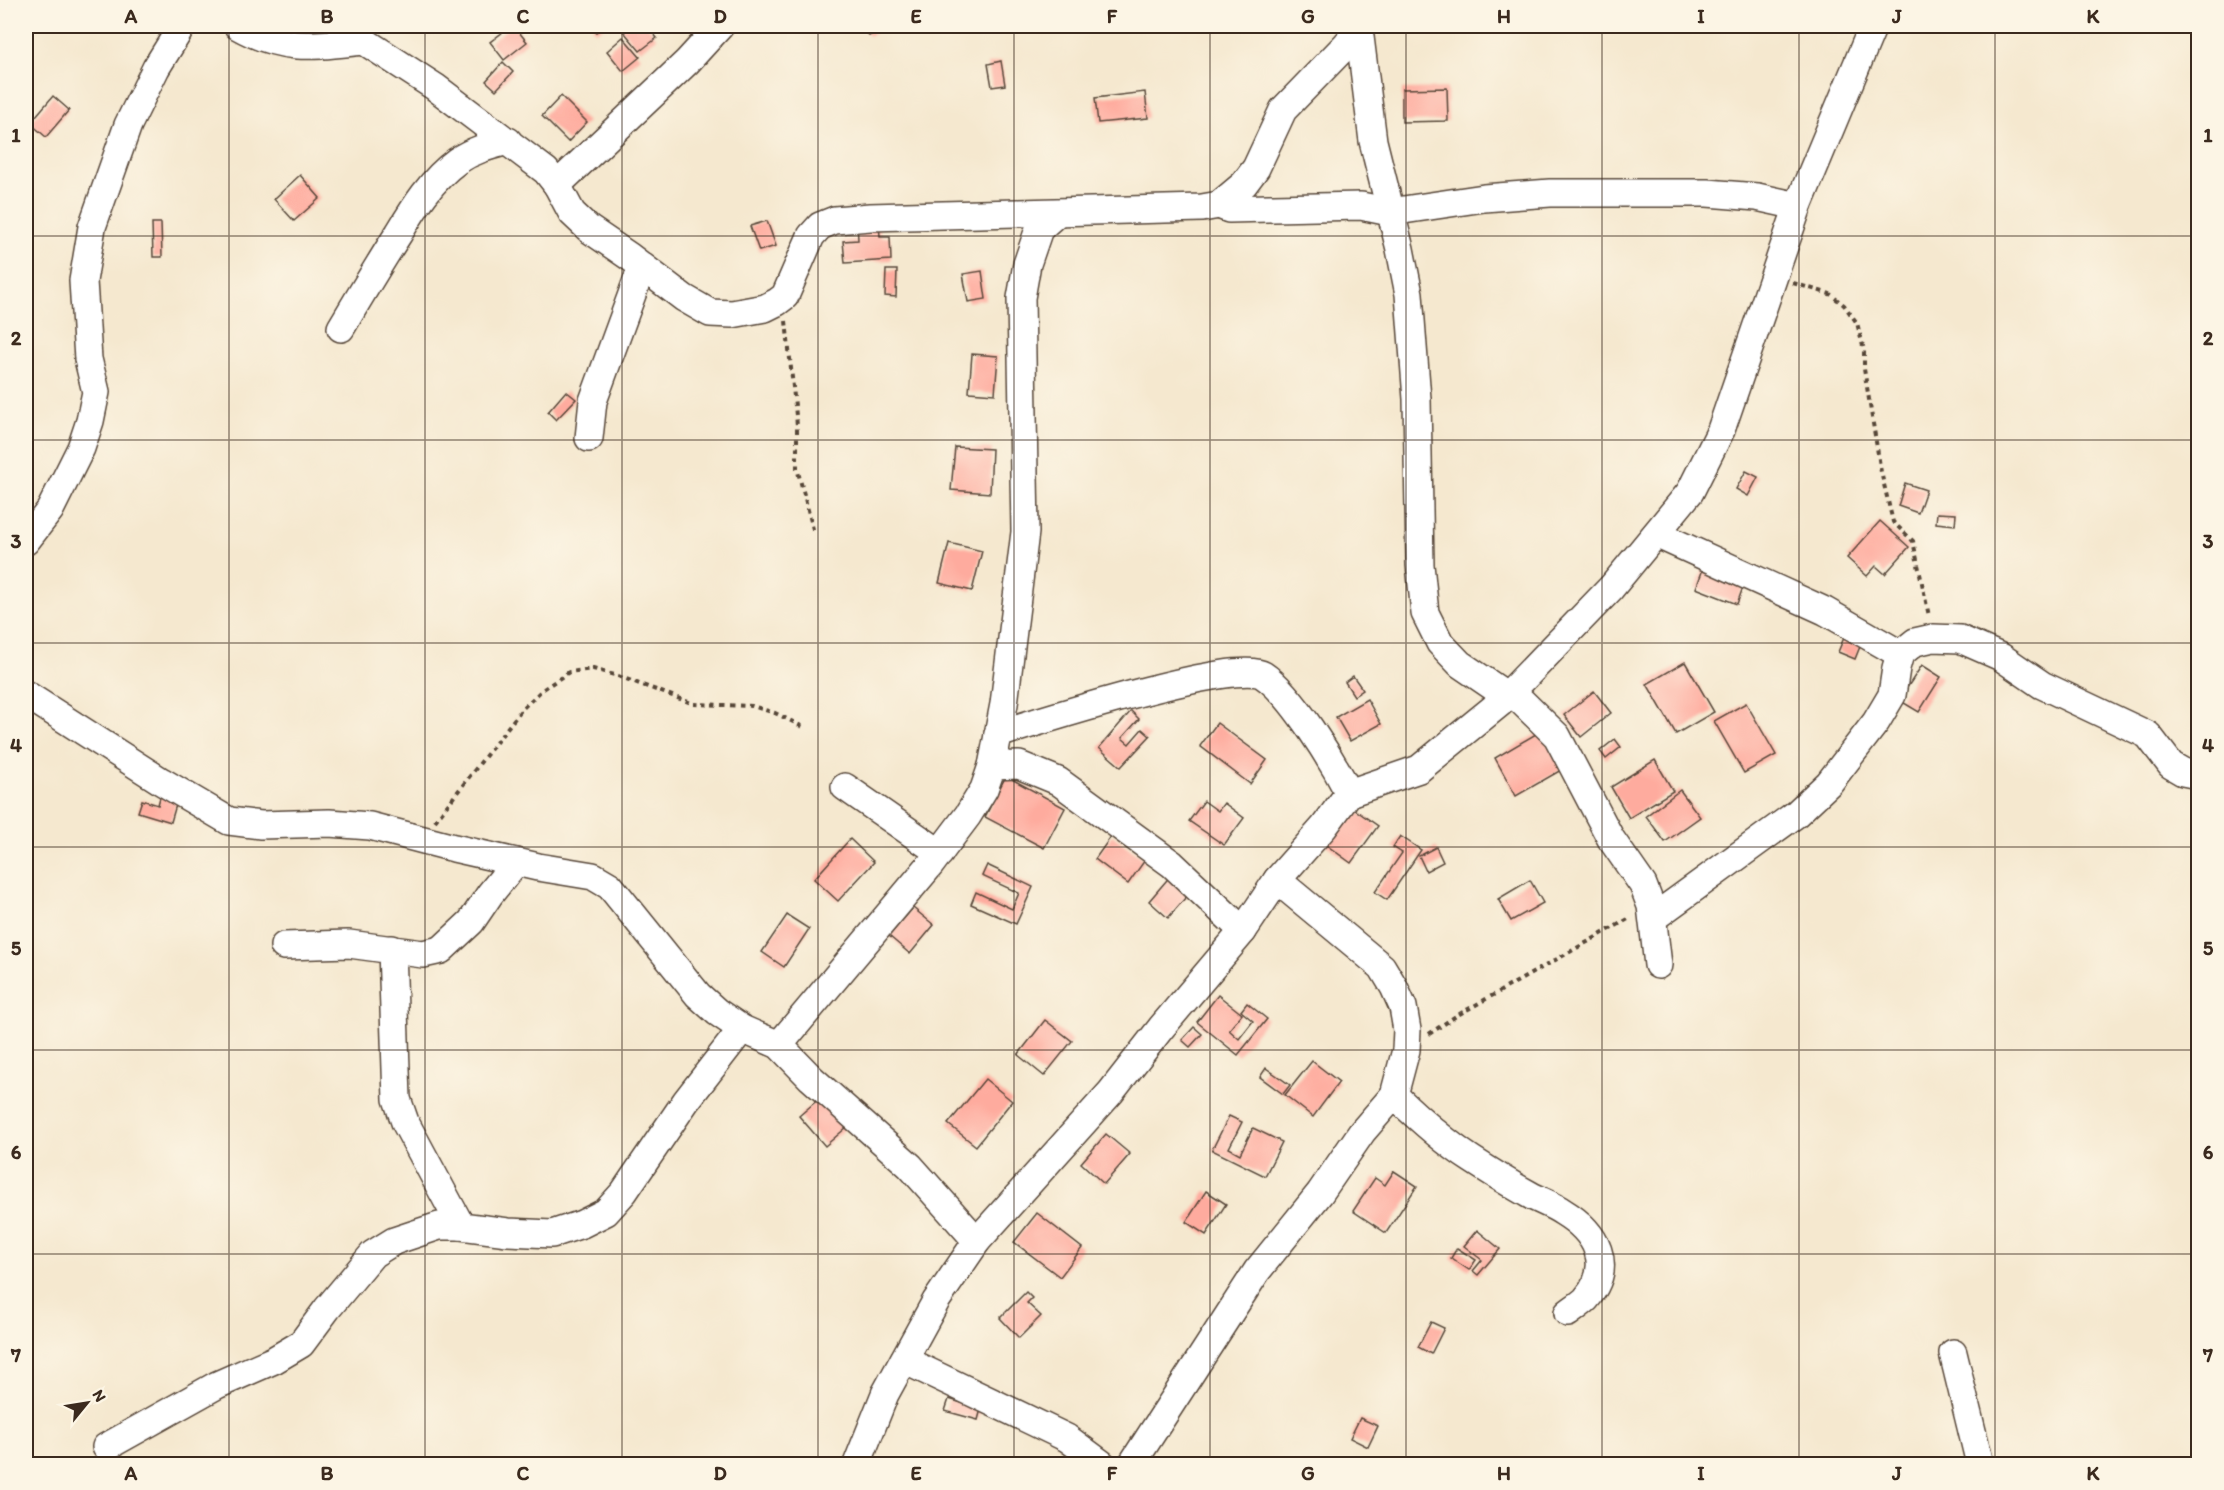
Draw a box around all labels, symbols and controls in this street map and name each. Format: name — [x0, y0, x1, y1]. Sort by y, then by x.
text: A — [124, 4, 138, 28]
text: B — [321, 4, 334, 28]
text: C — [517, 4, 530, 28]
text: D — [713, 4, 727, 28]
text: E — [910, 4, 922, 28]
text: F — [1107, 4, 1118, 28]
text: G — [1301, 4, 1315, 28]
text: H — [1497, 4, 1511, 28]
text: I — [1697, 4, 1705, 28]
text: J — [1891, 4, 1902, 28]
text: K — [2087, 4, 2101, 28]
text: 1 — [11, 123, 21, 147]
text: 1 — [2203, 123, 2213, 147]
text: 2 — [11, 326, 22, 350]
text: 2 — [2203, 326, 2214, 350]
text: 3 — [11, 529, 22, 553]
text: 3 — [2203, 529, 2214, 553]
text: 4 — [10, 733, 22, 757]
text: 4 — [2202, 733, 2214, 757]
text: 5 — [11, 936, 22, 960]
text: 5 — [2203, 936, 2214, 960]
text: 6 — [11, 1140, 22, 1164]
text: 6 — [2203, 1140, 2214, 1164]
text: 7 — [10, 1343, 21, 1367]
text: 7 — [2202, 1343, 2213, 1367]
north arrow — [57, 1373, 117, 1433]
text: N — [89, 1386, 110, 1405]
text: A — [124, 1461, 138, 1485]
text: B — [321, 1461, 334, 1485]
text: C — [517, 1461, 530, 1485]
text: D — [713, 1461, 727, 1485]
text: E — [910, 1461, 922, 1485]
text: F — [1107, 1461, 1118, 1485]
text: G — [1301, 1461, 1315, 1485]
text: H — [1497, 1461, 1511, 1485]
text: I — [1697, 1461, 1705, 1485]
text: J — [1891, 1461, 1902, 1485]
text: K — [2087, 1461, 2101, 1485]

